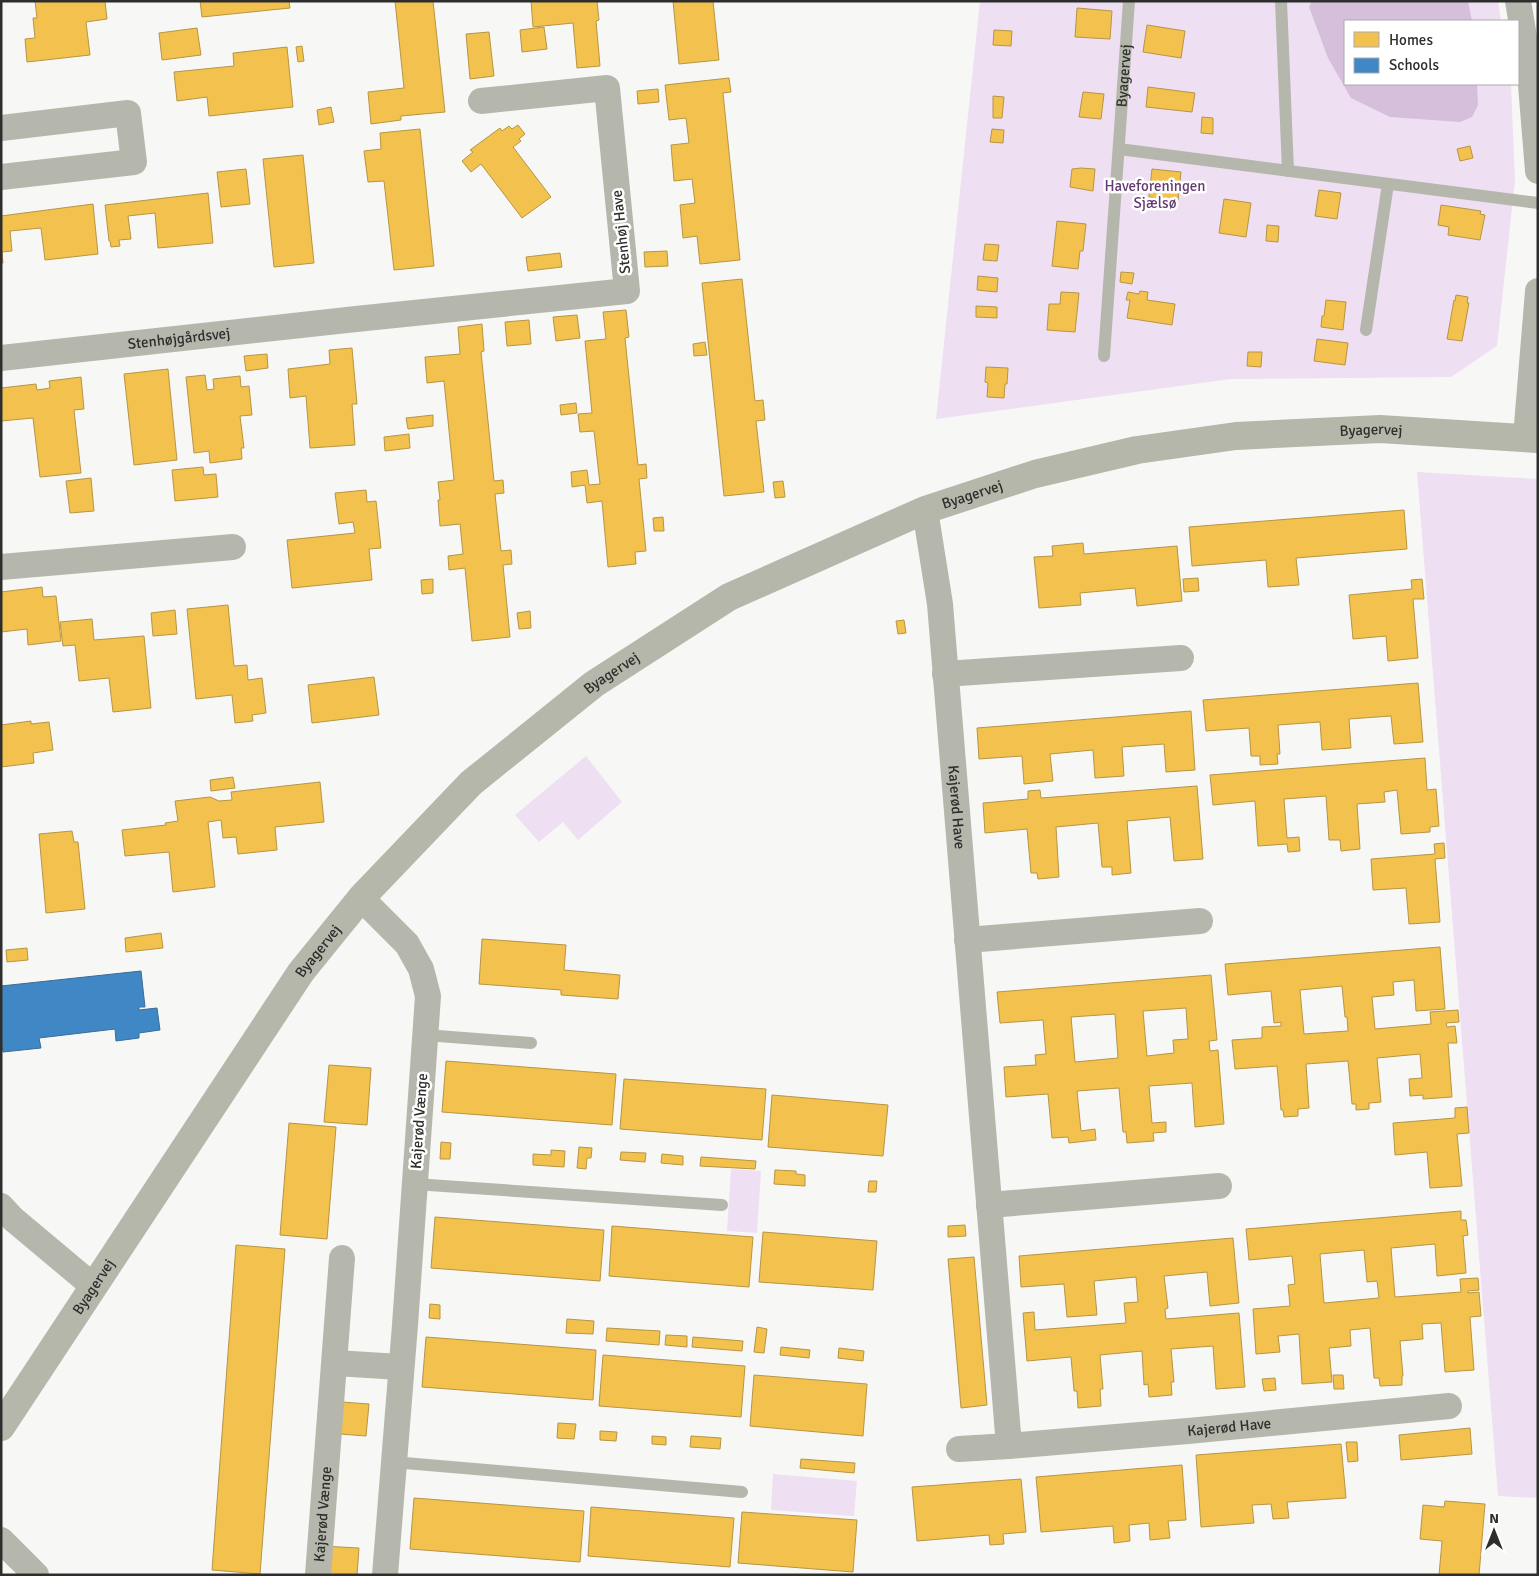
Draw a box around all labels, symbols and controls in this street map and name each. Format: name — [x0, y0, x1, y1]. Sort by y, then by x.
legend — [1344, 20, 1519, 85]
text: Homes — [1389, 31, 1433, 49]
street label: Byagervej — [1113, 44, 1135, 108]
text: Schools — [1389, 56, 1440, 74]
park label: Haveforeningen Sjælsø — [1104, 177, 1206, 212]
street label: Stenhøj Have — [608, 189, 634, 275]
street label: Stenhøjgårdsvej — [127, 324, 231, 353]
street label: Byagervej — [1339, 420, 1403, 440]
street label: Byagervej — [939, 476, 1005, 513]
street label: Byagervej — [580, 648, 643, 698]
street label: Kajerød Have — [944, 764, 969, 850]
street label: Byagervej — [291, 921, 345, 981]
street label: Kajerød Vænge — [407, 1073, 431, 1169]
street label: Byagervej — [69, 1256, 118, 1318]
street label: Kajerød Have — [1186, 1414, 1272, 1440]
street label: Kajerød Vænge — [310, 1466, 335, 1563]
north arrow — [1469, 1506, 1519, 1556]
text: N — [1489, 1510, 1499, 1527]

